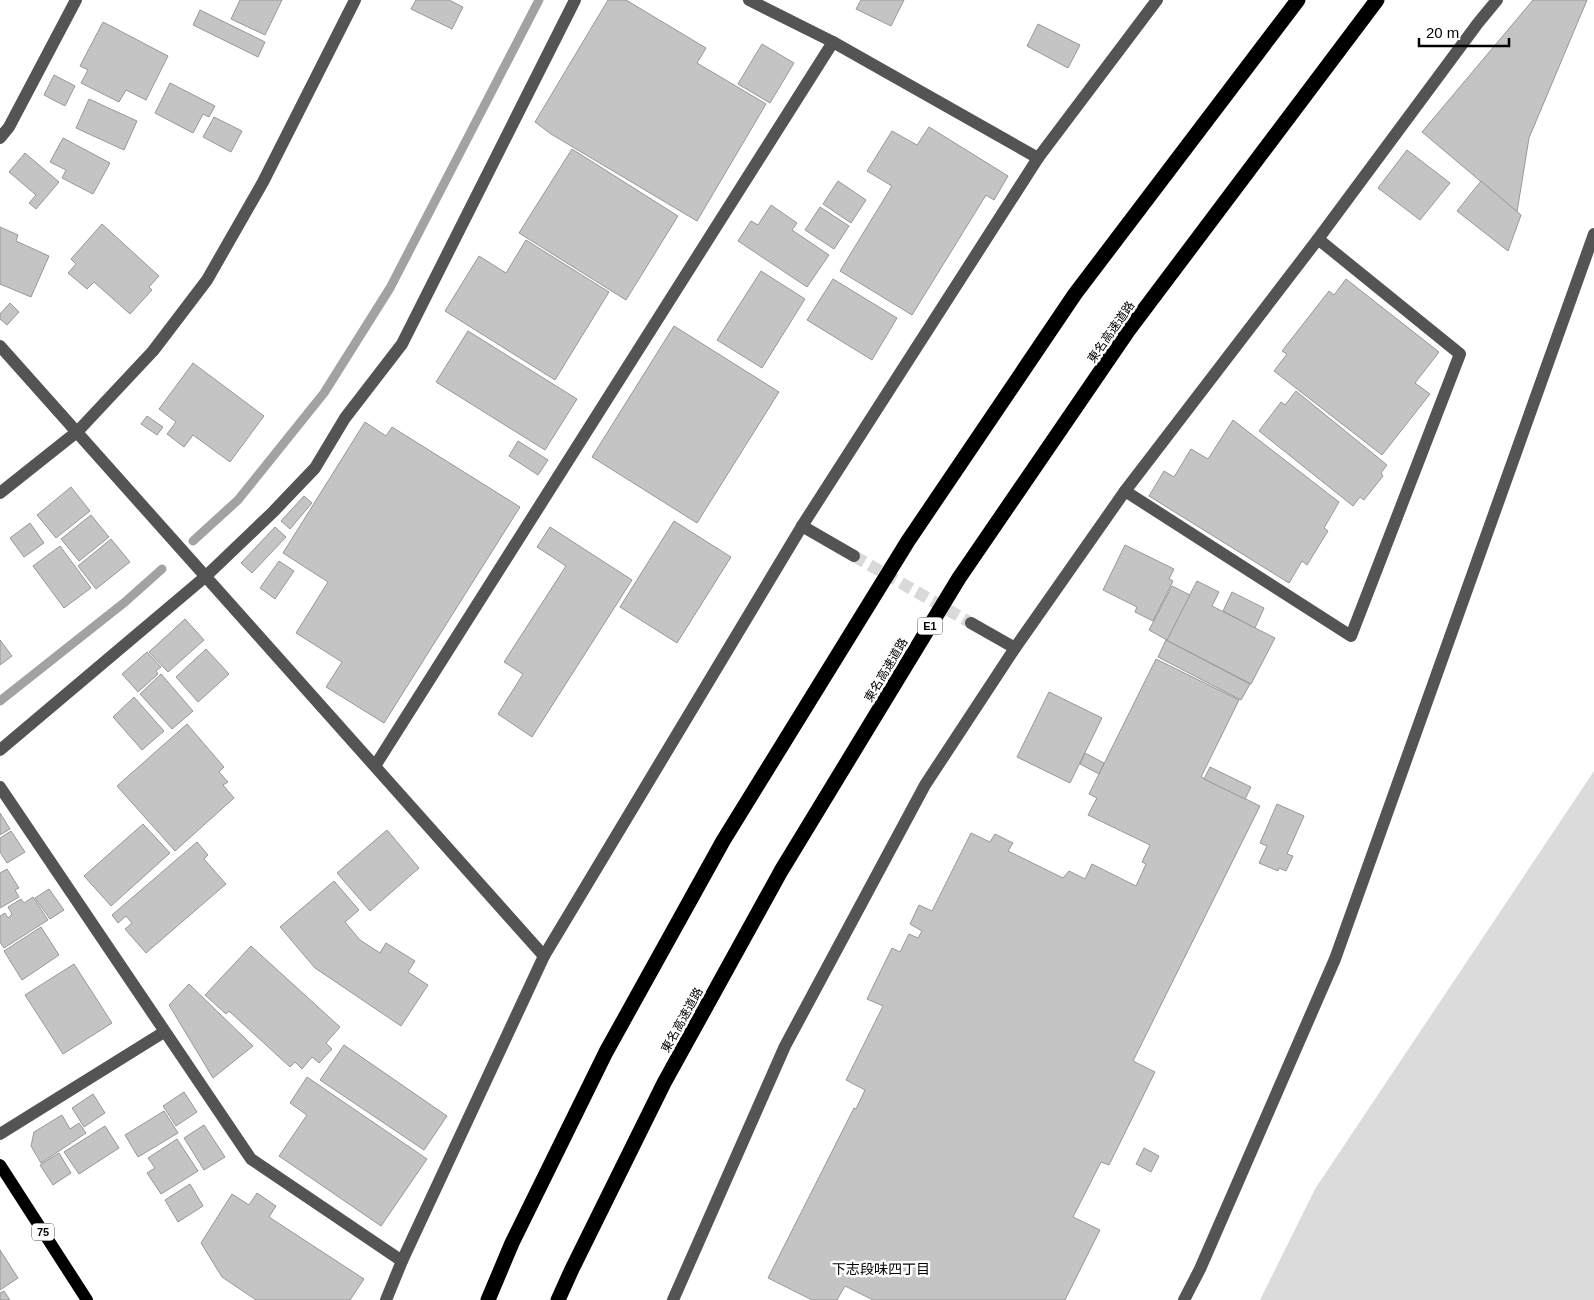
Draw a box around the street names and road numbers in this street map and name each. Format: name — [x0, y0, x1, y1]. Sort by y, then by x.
street label: 東名高速道路 — [1085, 298, 1137, 366]
road number: E1 — [918, 618, 942, 634]
street label: 東名高速道路 — [861, 636, 911, 704]
street label: 東名高速道路 — [658, 985, 706, 1055]
road number: 75 — [32, 1224, 54, 1240]

